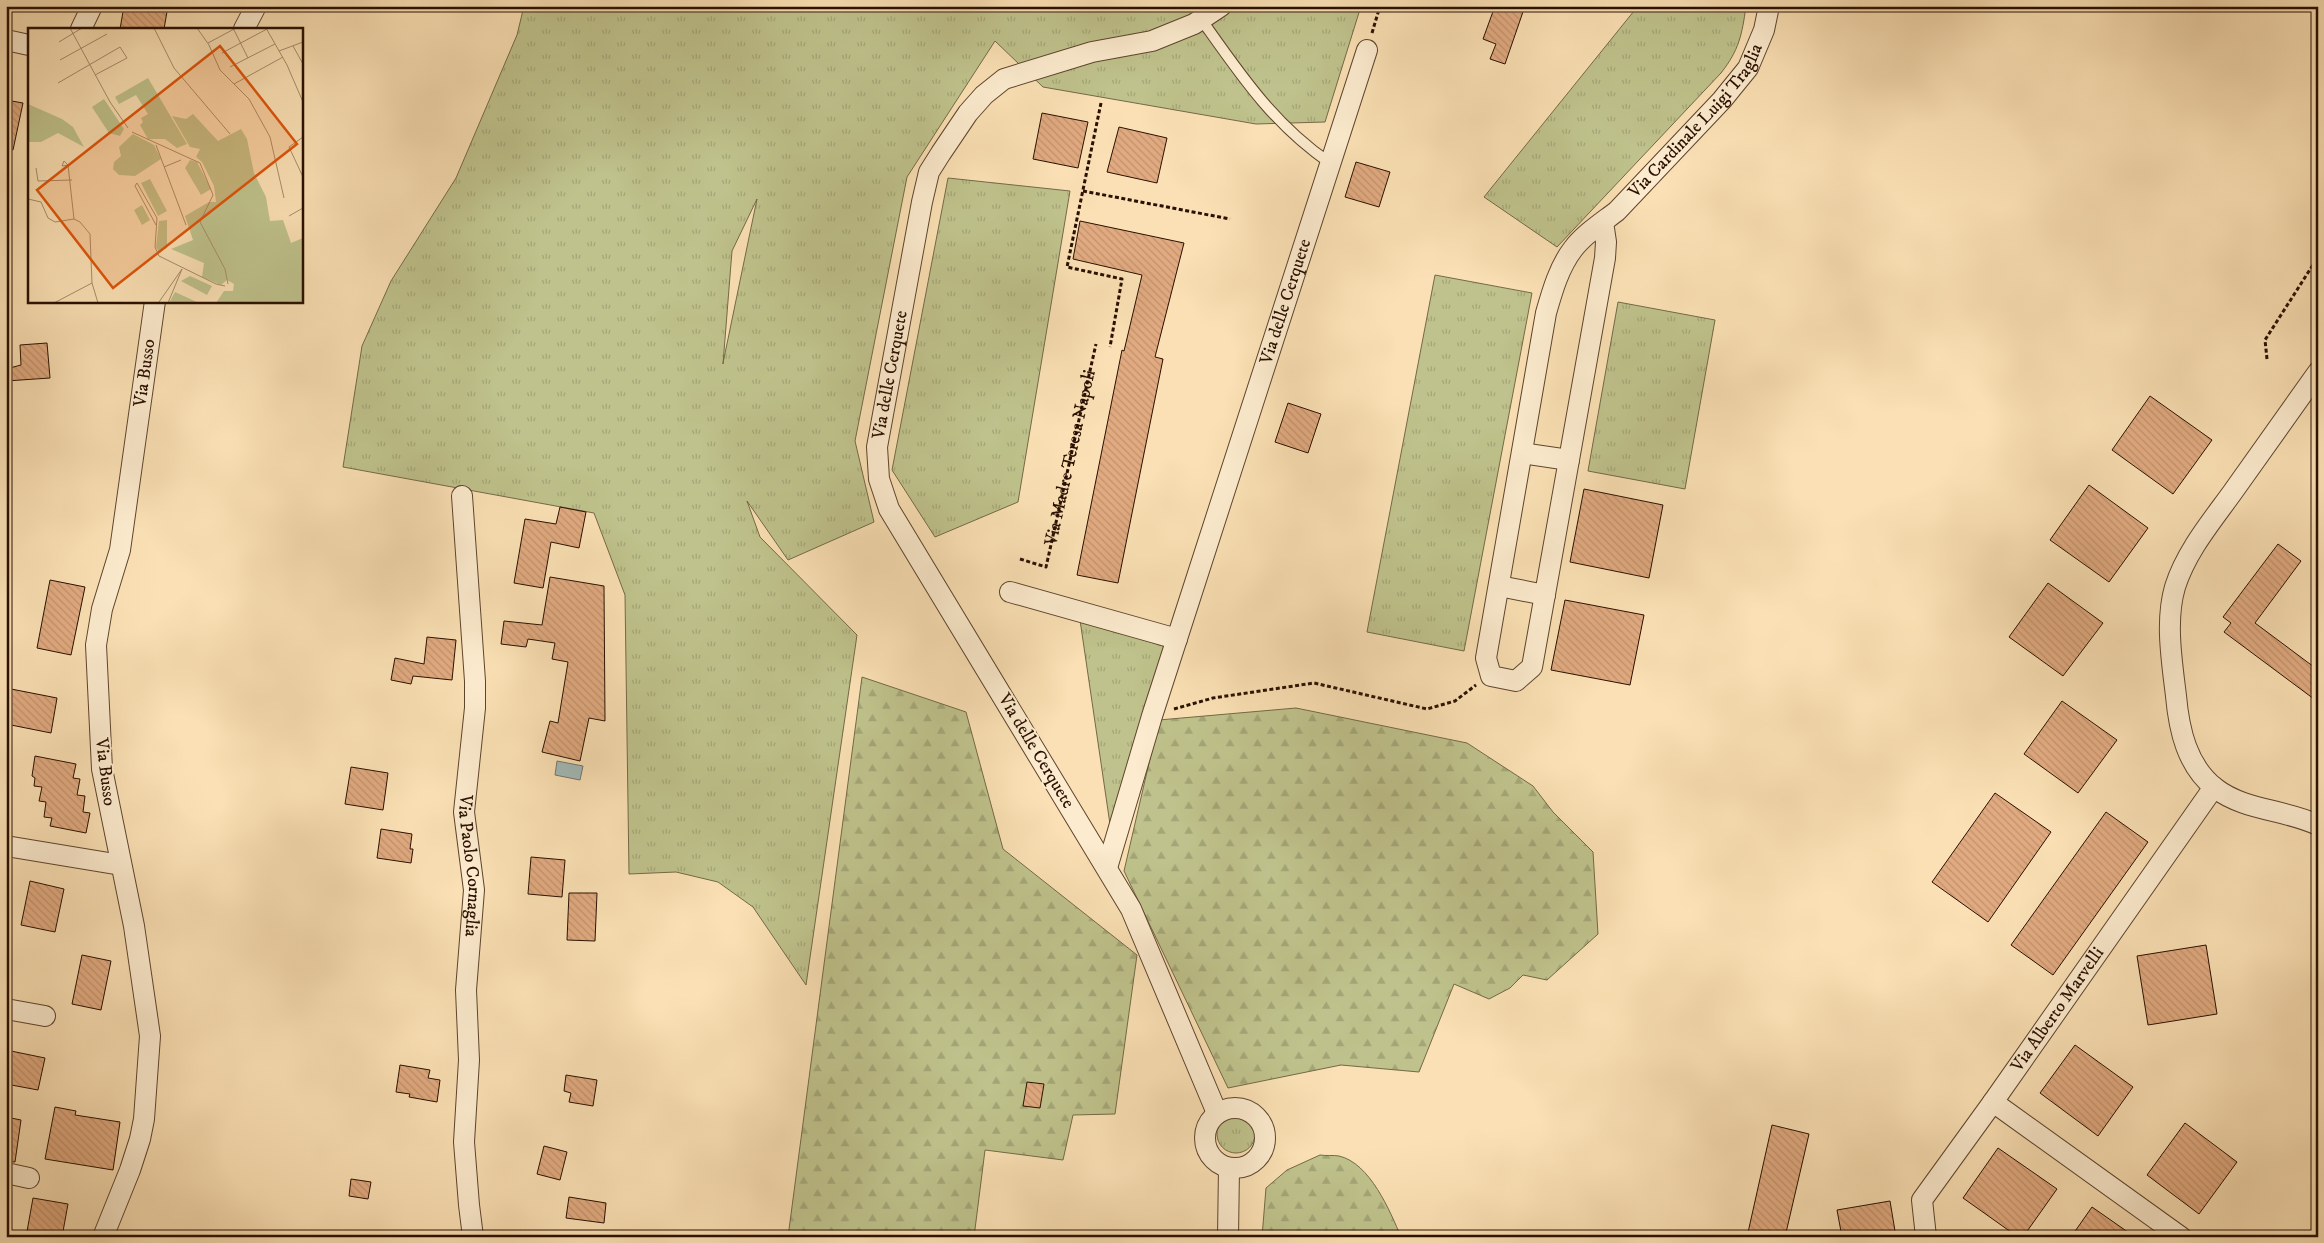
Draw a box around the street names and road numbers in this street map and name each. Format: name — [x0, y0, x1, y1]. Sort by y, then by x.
street label: Via Cardinale Luigi Traglia — [1623, 40, 1768, 203]
street label: Via delle Cerquete — [1255, 236, 1316, 368]
street label: Via delle Cerquete — [867, 309, 913, 442]
street label: Via Busso — [129, 337, 161, 409]
street label: Via Madre Teresa Napoli — [1040, 368, 1101, 549]
street label: Via delle Cerquete — [993, 689, 1079, 812]
street label: Via Busso — [90, 736, 120, 807]
street label: Via Paolo Cornaglia — [453, 792, 485, 938]
street label: Via Alberto Marvelli — [2006, 943, 2109, 1077]

